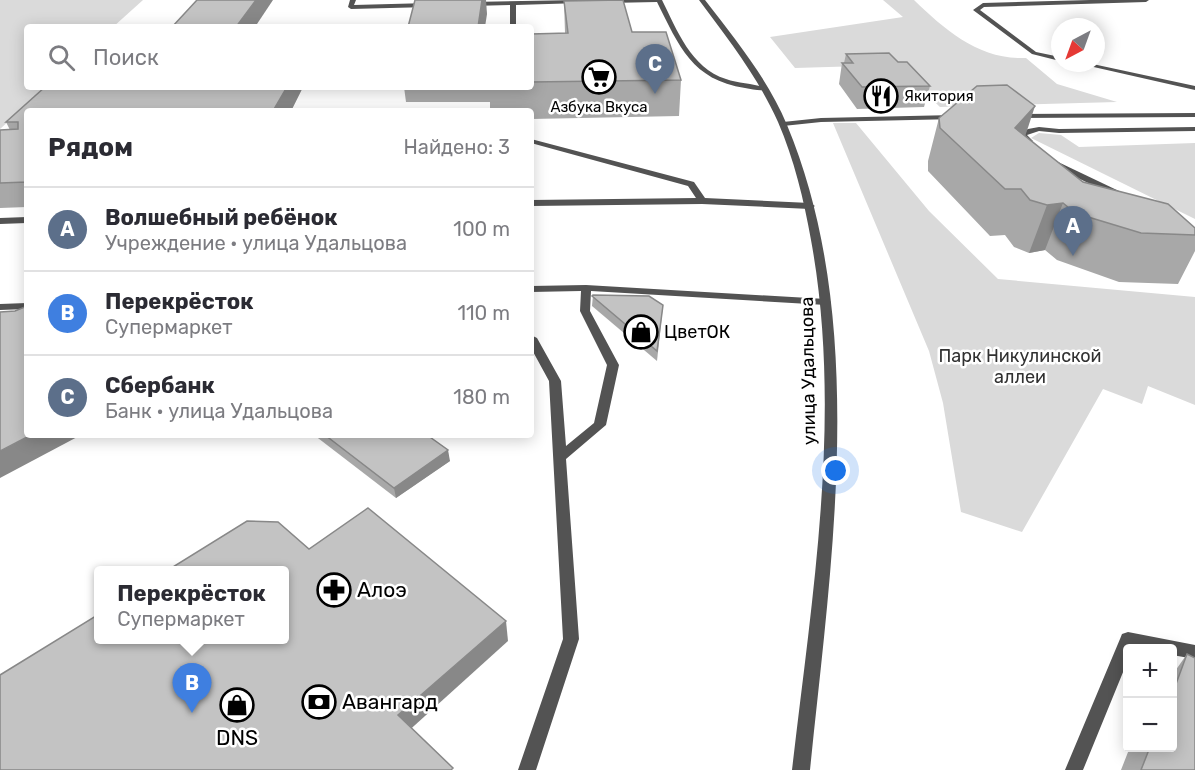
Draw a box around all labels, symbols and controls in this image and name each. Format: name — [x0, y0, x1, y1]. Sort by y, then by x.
north arrow — [1051, 18, 1105, 72]
search box — [24, 24, 534, 90]
icon: search — [45, 41, 78, 74]
text: Поиск — [93, 44, 159, 71]
pin: C — [636, 44, 674, 94]
supermarket icon: Азбука Вкуса — [581, 59, 617, 95]
restaurant icon: Якитория — [863, 78, 899, 114]
place label: Якитория — [904, 87, 974, 105]
place label: Азбука Вкуса — [550, 98, 648, 116]
text: Рядом — [48, 132, 133, 163]
text: Найдено: 3 — [404, 135, 510, 159]
text: Волшебный ребёнок — [105, 204, 338, 231]
pin: A — [1054, 206, 1092, 256]
text: A — [60, 217, 75, 241]
text: 100 m — [453, 217, 510, 241]
text: Учреждение · улица Удальцова — [105, 231, 407, 255]
text: Перекрёсток — [105, 288, 254, 315]
street label: улица Удальцова — [796, 297, 820, 445]
text: B — [60, 301, 75, 325]
text: 110 m — [458, 301, 510, 325]
shop icon: ЦветОК — [623, 314, 659, 350]
text: Супермаркет — [105, 315, 233, 339]
place label: ЦветОК — [664, 321, 730, 343]
park label: Парк Никулинской аллеи — [938, 345, 1102, 388]
text: Сбербанк — [105, 372, 215, 399]
text: C — [60, 385, 75, 409]
text: 180 m — [453, 385, 510, 409]
text: Банк · улица Удальцова — [105, 399, 333, 423]
your location — [821, 456, 850, 485]
popup — [94, 566, 289, 644]
pharmacy icon: Алоэ — [316, 572, 352, 608]
place label: Алоэ — [357, 577, 407, 602]
text: Перекрёсток — [117, 580, 266, 607]
text: Супермаркет — [117, 607, 245, 631]
map controls — [1123, 644, 1177, 752]
button: + — [1123, 644, 1177, 698]
pin: B — [172, 664, 212, 713]
bank icon: Авангард — [301, 684, 337, 720]
shop icon: DNS — [219, 687, 255, 723]
place label: Авангард — [342, 689, 438, 714]
button: − — [1123, 698, 1177, 752]
place label: DNS — [216, 725, 258, 750]

